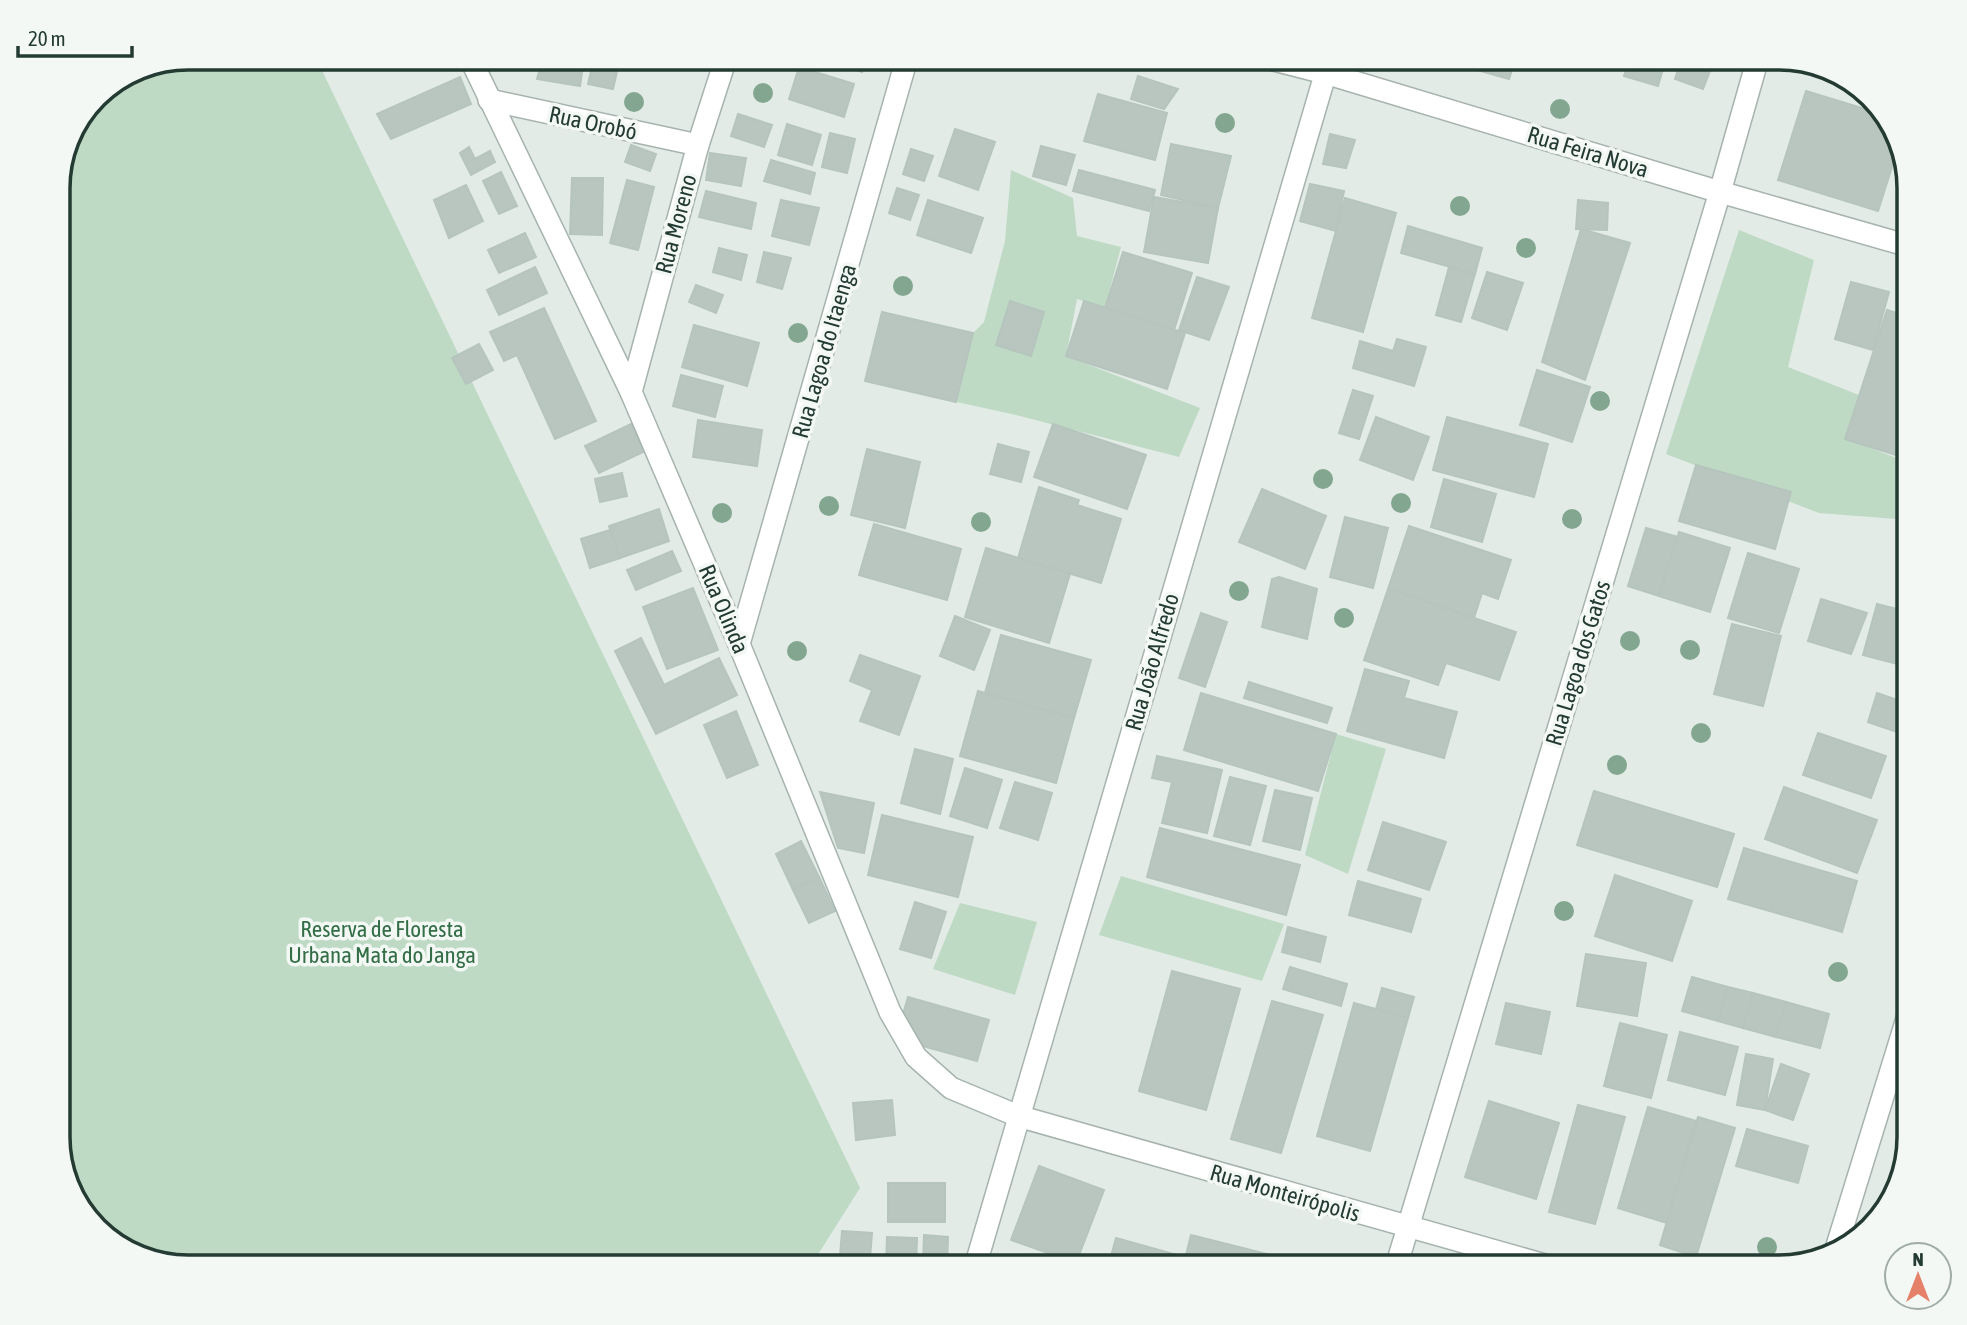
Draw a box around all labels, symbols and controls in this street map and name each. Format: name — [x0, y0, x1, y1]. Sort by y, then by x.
scale bar — [18, 14, 131, 58]
text: 20 m — [28, 26, 66, 50]
street label: Rua Orobó — [547, 101, 639, 145]
street label: Rua Feira Nova — [1524, 121, 1652, 183]
street label: Rua Moreno — [650, 171, 702, 277]
street label: Rua Lagoa do Itaenga — [787, 261, 861, 441]
street label: Rua Olinda — [694, 561, 754, 657]
street label: Rua Lagoa dos Gatos — [1541, 577, 1615, 749]
street label: Rua João Alfredo — [1120, 590, 1184, 734]
park label: Reserva de Floresta Urbana Mata do Janga — [288, 916, 476, 968]
street label: Rua Monteirópolis — [1207, 1159, 1363, 1227]
north arrow — [1883, 1241, 1953, 1311]
text: N — [1912, 1248, 1924, 1270]

